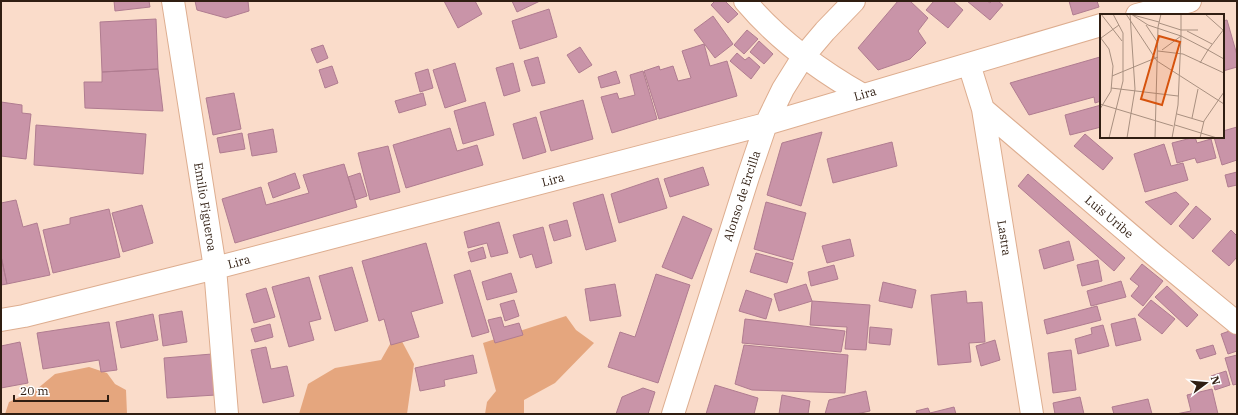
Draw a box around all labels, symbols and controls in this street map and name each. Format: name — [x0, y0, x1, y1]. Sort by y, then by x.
inset map — [1100, 14, 1224, 138]
street label: Lira — [852, 83, 878, 104]
street label: Alonso de Ercilla — [720, 148, 763, 243]
street label: Emilio Figueroa — [191, 161, 220, 253]
street label: Lira — [540, 169, 566, 190]
street label: Luis Uribe — [1082, 192, 1137, 241]
street label: Lastra — [994, 219, 1015, 257]
street label: Lira — [226, 251, 252, 272]
north arrow — [1186, 363, 1226, 403]
text: N — [1208, 374, 1224, 387]
scale bar — [14, 377, 108, 403]
text: 20 m — [20, 383, 49, 398]

